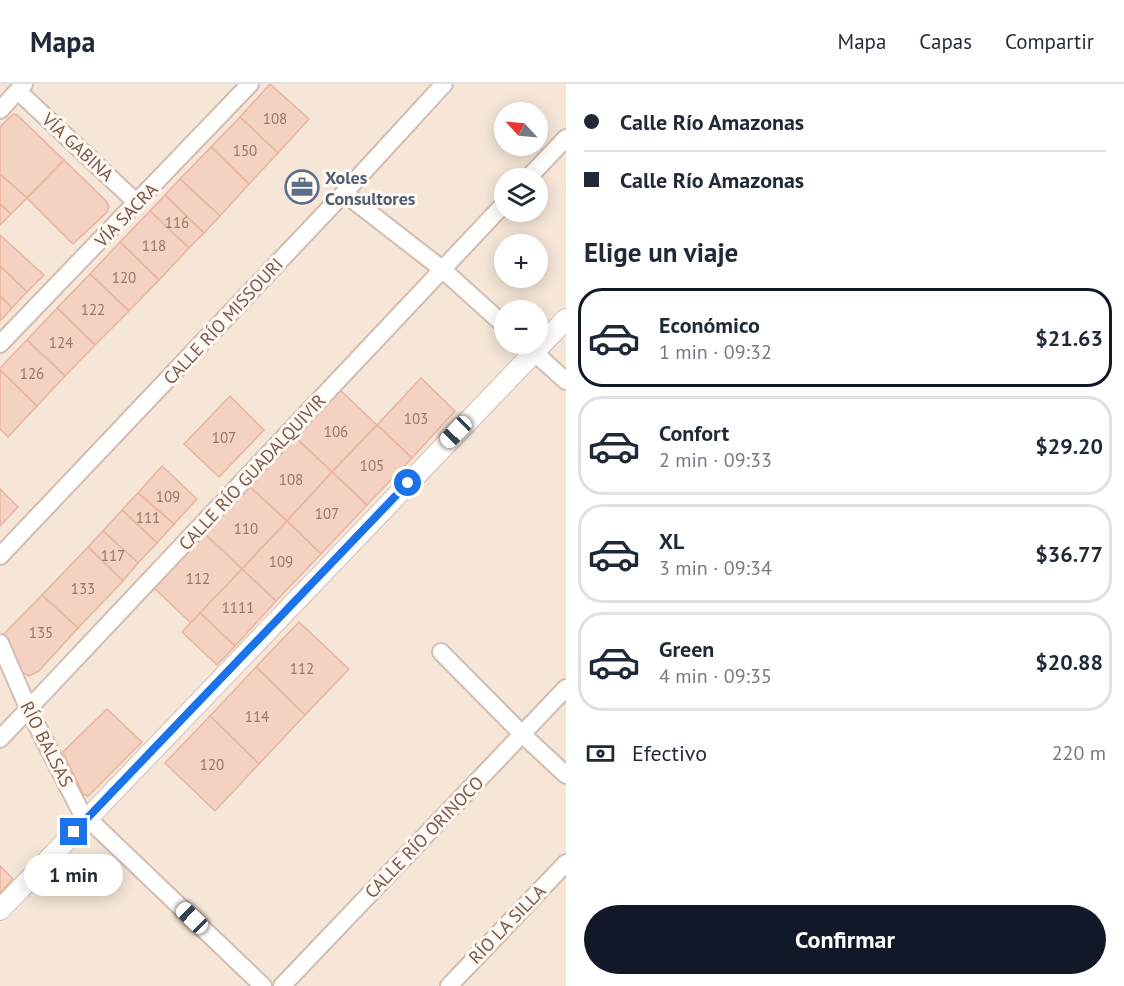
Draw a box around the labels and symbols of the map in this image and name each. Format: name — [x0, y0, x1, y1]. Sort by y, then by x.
north arrow — [494, 102, 548, 156]
street label: VÍA GABINA — [37, 107, 119, 186]
house number: 108 — [263, 109, 287, 128]
house number: 150 — [233, 141, 257, 160]
place label: Xoles Consultores — [325, 166, 416, 210]
office icon: Xoles Consultores — [284, 169, 320, 205]
street label: VÍA SACRA — [89, 178, 163, 253]
house number: 116 — [165, 213, 189, 232]
house number: 118 — [142, 236, 166, 255]
street label: CALLE RÍO MISSOURI — [158, 253, 288, 389]
house number: 120 — [112, 268, 136, 287]
house number: 122 — [81, 300, 105, 319]
house number: 124 — [49, 333, 73, 352]
house number: 126 — [20, 364, 44, 383]
street label: CALLE RÍO GUADALQUIVIR — [174, 389, 331, 555]
house number: 103 — [404, 409, 428, 428]
car — [437, 413, 475, 451]
house number: 106 — [324, 422, 348, 441]
house number: 107 — [212, 428, 236, 447]
house number: 105 — [360, 456, 384, 475]
route start — [394, 469, 421, 496]
house number: 108 — [279, 470, 303, 489]
house number: 109 — [156, 487, 180, 506]
house number: 107 — [315, 504, 339, 523]
house number: 111 — [136, 508, 160, 527]
house number: 110 — [234, 519, 258, 538]
house number: 117 — [101, 546, 125, 565]
house number: 109 — [269, 552, 293, 571]
house number: 112 — [186, 569, 210, 588]
house number: 133 — [71, 579, 95, 598]
house number: 1111 — [222, 598, 254, 617]
house number: 135 — [29, 623, 53, 642]
house number: 112 — [290, 659, 314, 678]
street label: RÍO BALSAS — [16, 697, 78, 791]
house number: 114 — [245, 707, 269, 726]
house number: 120 — [200, 755, 224, 774]
street label: CALLE RÍO ORINOCO — [360, 771, 488, 903]
route end — [60, 818, 87, 845]
callout: 1 min — [25, 853, 124, 895]
street label: RÍO LA SILLA — [464, 879, 551, 968]
car — [173, 899, 211, 937]

